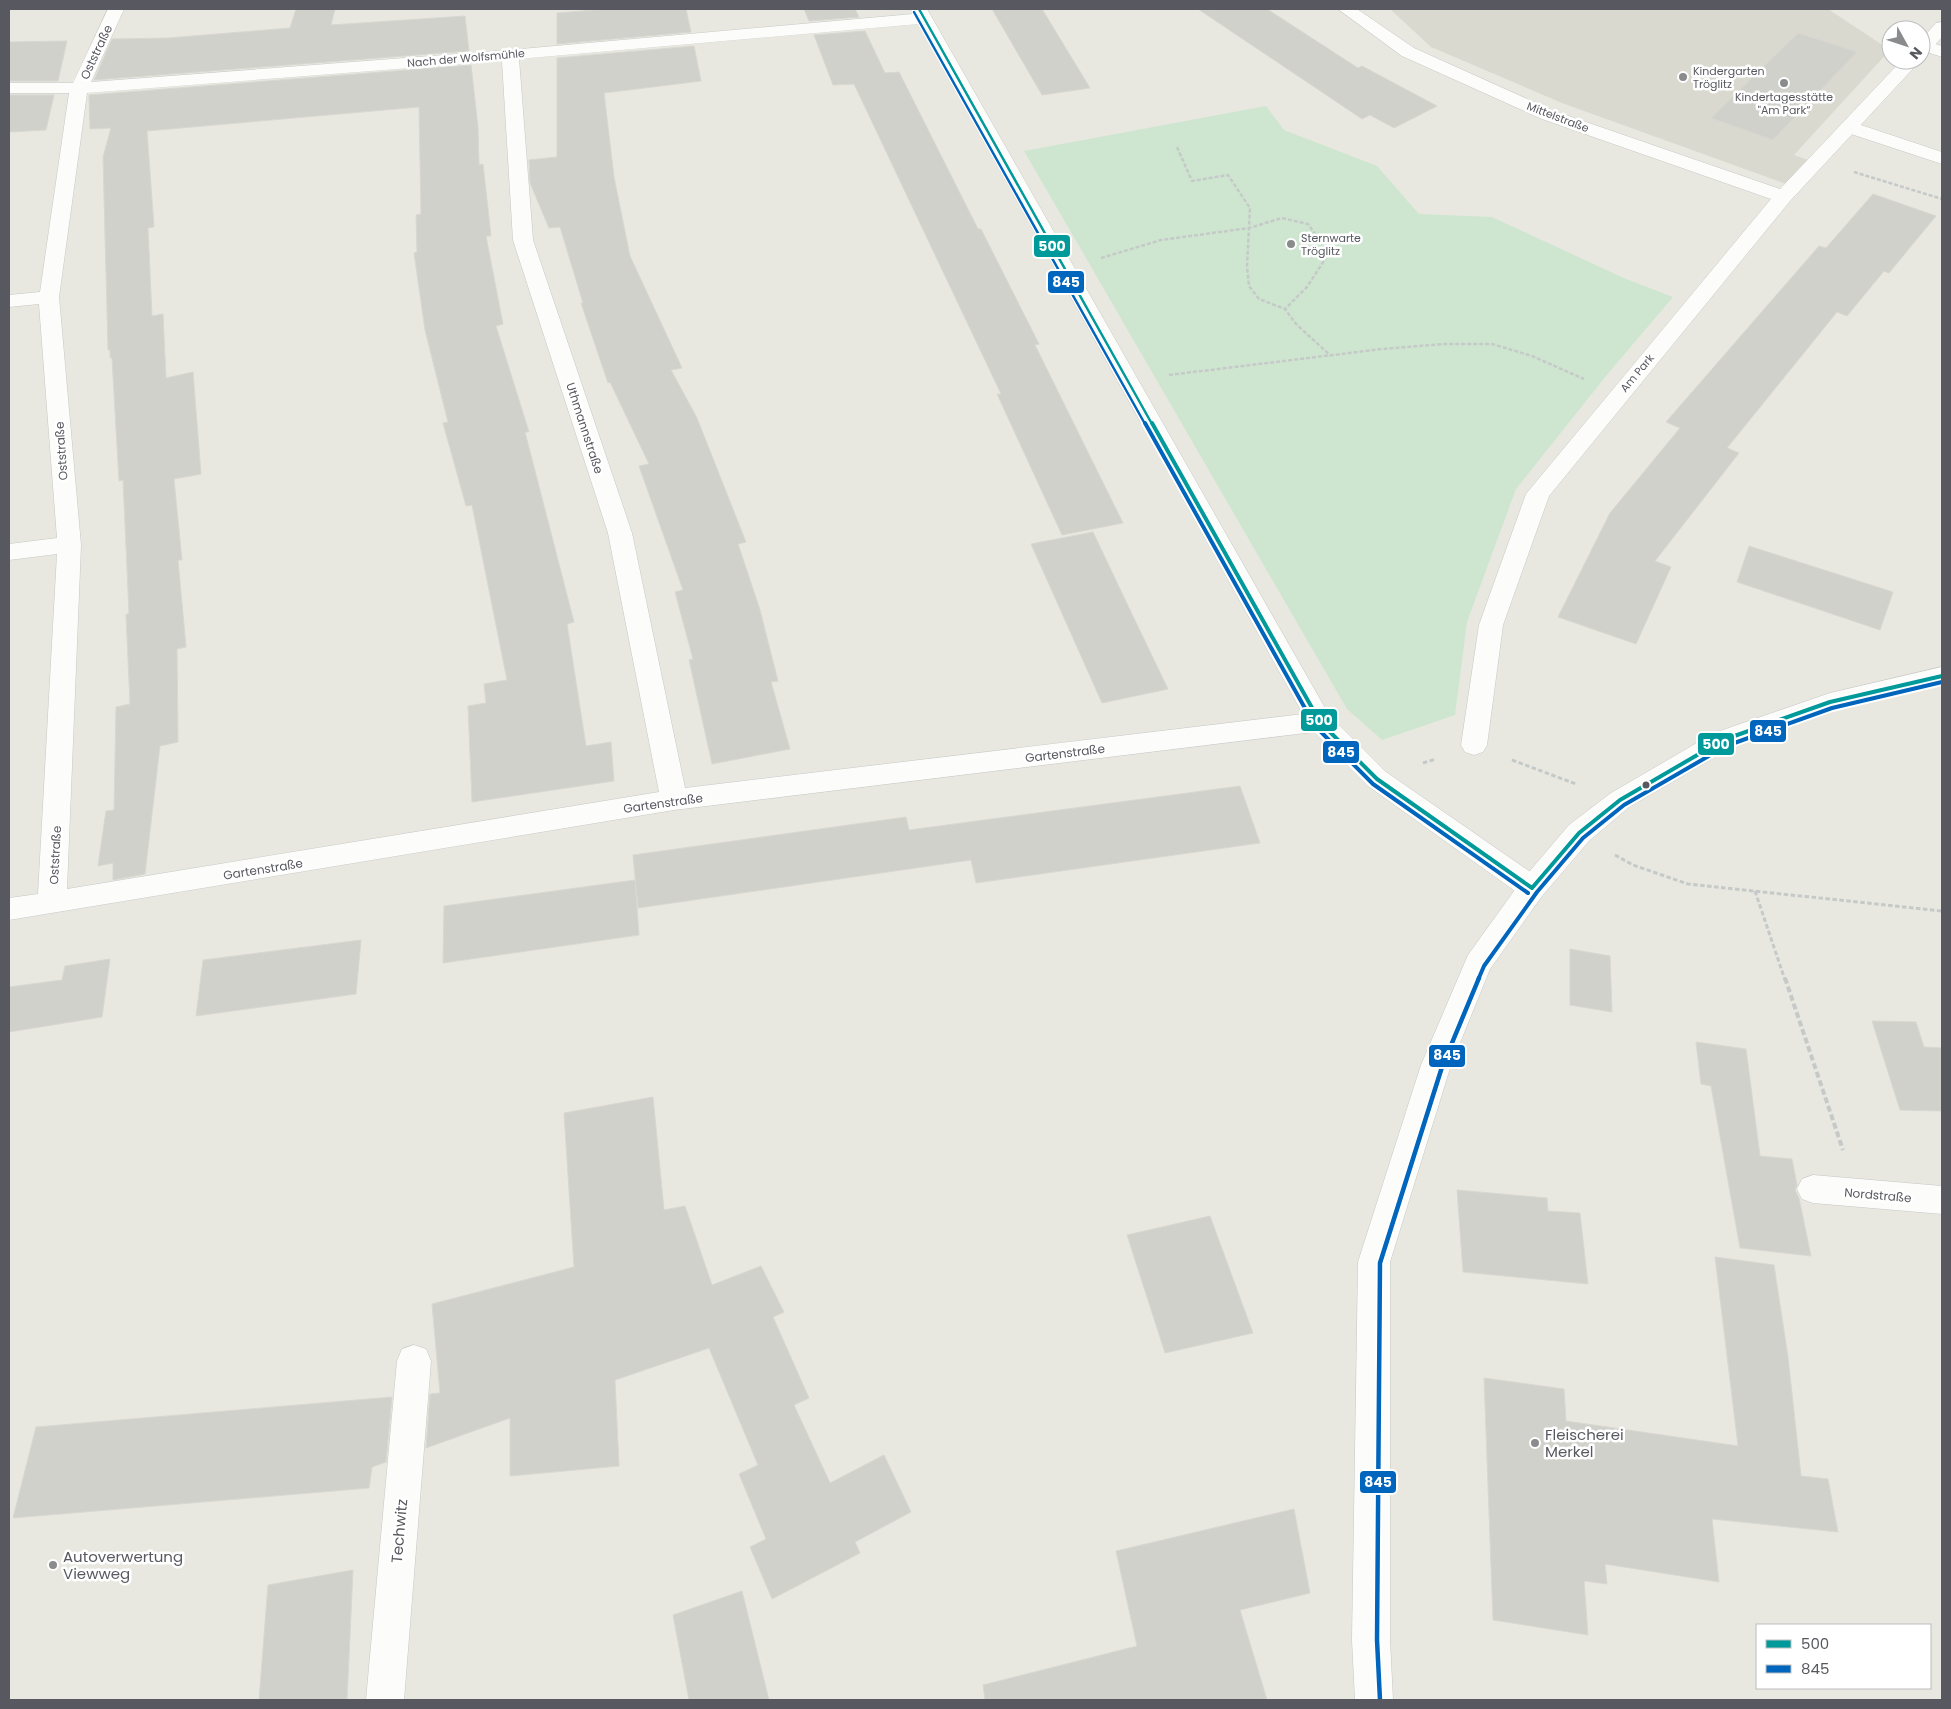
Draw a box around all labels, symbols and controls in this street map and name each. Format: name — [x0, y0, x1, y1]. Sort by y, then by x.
north arrow — [1881, 20, 1931, 70]
street label: Oststraße — [76, 22, 116, 82]
text: N — [1905, 43, 1927, 64]
street label: Nach der Wolfsmühle — [407, 45, 526, 71]
place label: Kindergarten Tröglitz — [1693, 63, 1765, 92]
marker: Kindergarten Tröglitz — [1677, 71, 1689, 83]
marker: Kindertagesstätte "Am Park“ — [1778, 77, 1790, 89]
place label: Kindertagesstätte "Am Park“ — [1735, 89, 1833, 118]
street label: Mittelstraße — [1525, 98, 1592, 136]
place label: Sternwarte Tröglitz — [1301, 230, 1361, 259]
line badge: 500 — [1033, 234, 1071, 258]
text: 500 — [1038, 236, 1066, 256]
marker: Sternwarte Tröglitz — [1285, 238, 1297, 250]
line badge: 845 — [1047, 270, 1085, 294]
text: 845 — [1052, 272, 1080, 292]
street label: Am Park — [1616, 350, 1658, 395]
street label: Uthmannstraße — [562, 380, 608, 476]
street label: Oststraße — [50, 421, 72, 481]
line badge: 500 — [1300, 708, 1338, 732]
text: 500 — [1305, 710, 1333, 730]
line badge: 845 — [1749, 719, 1787, 743]
text: 845 — [1754, 721, 1782, 741]
line badge: 500 — [1697, 732, 1735, 756]
text: 500 — [1702, 734, 1730, 754]
street label: Gartenstraße — [1024, 740, 1106, 766]
line badge: 845 — [1322, 740, 1360, 764]
text: 845 — [1327, 742, 1355, 762]
unlabelled marker — [1641, 780, 1651, 790]
street label: Gartenstraße — [622, 789, 704, 817]
street label: Oststraße — [45, 825, 65, 885]
street label: Gartenstraße — [222, 854, 304, 884]
line badge: 845 — [1428, 1044, 1466, 1068]
text: 845 — [1433, 1045, 1461, 1065]
street label: Nordstraße — [1844, 1184, 1912, 1206]
place label: Fleischerei Merkel — [1545, 1424, 1624, 1462]
marker: Fleischerei Merkel — [1529, 1437, 1541, 1449]
line badge: 845 — [1359, 1470, 1397, 1494]
text: 845 — [1364, 1472, 1392, 1492]
street label: Techwitz — [386, 1498, 412, 1564]
place label: Autoverwertung Viewweg — [63, 1546, 183, 1584]
marker: Autoverwertung Viewweg — [47, 1559, 59, 1571]
legend — [1756, 1624, 1931, 1689]
text: 500 — [1801, 1633, 1829, 1654]
text: 845 — [1801, 1658, 1829, 1679]

